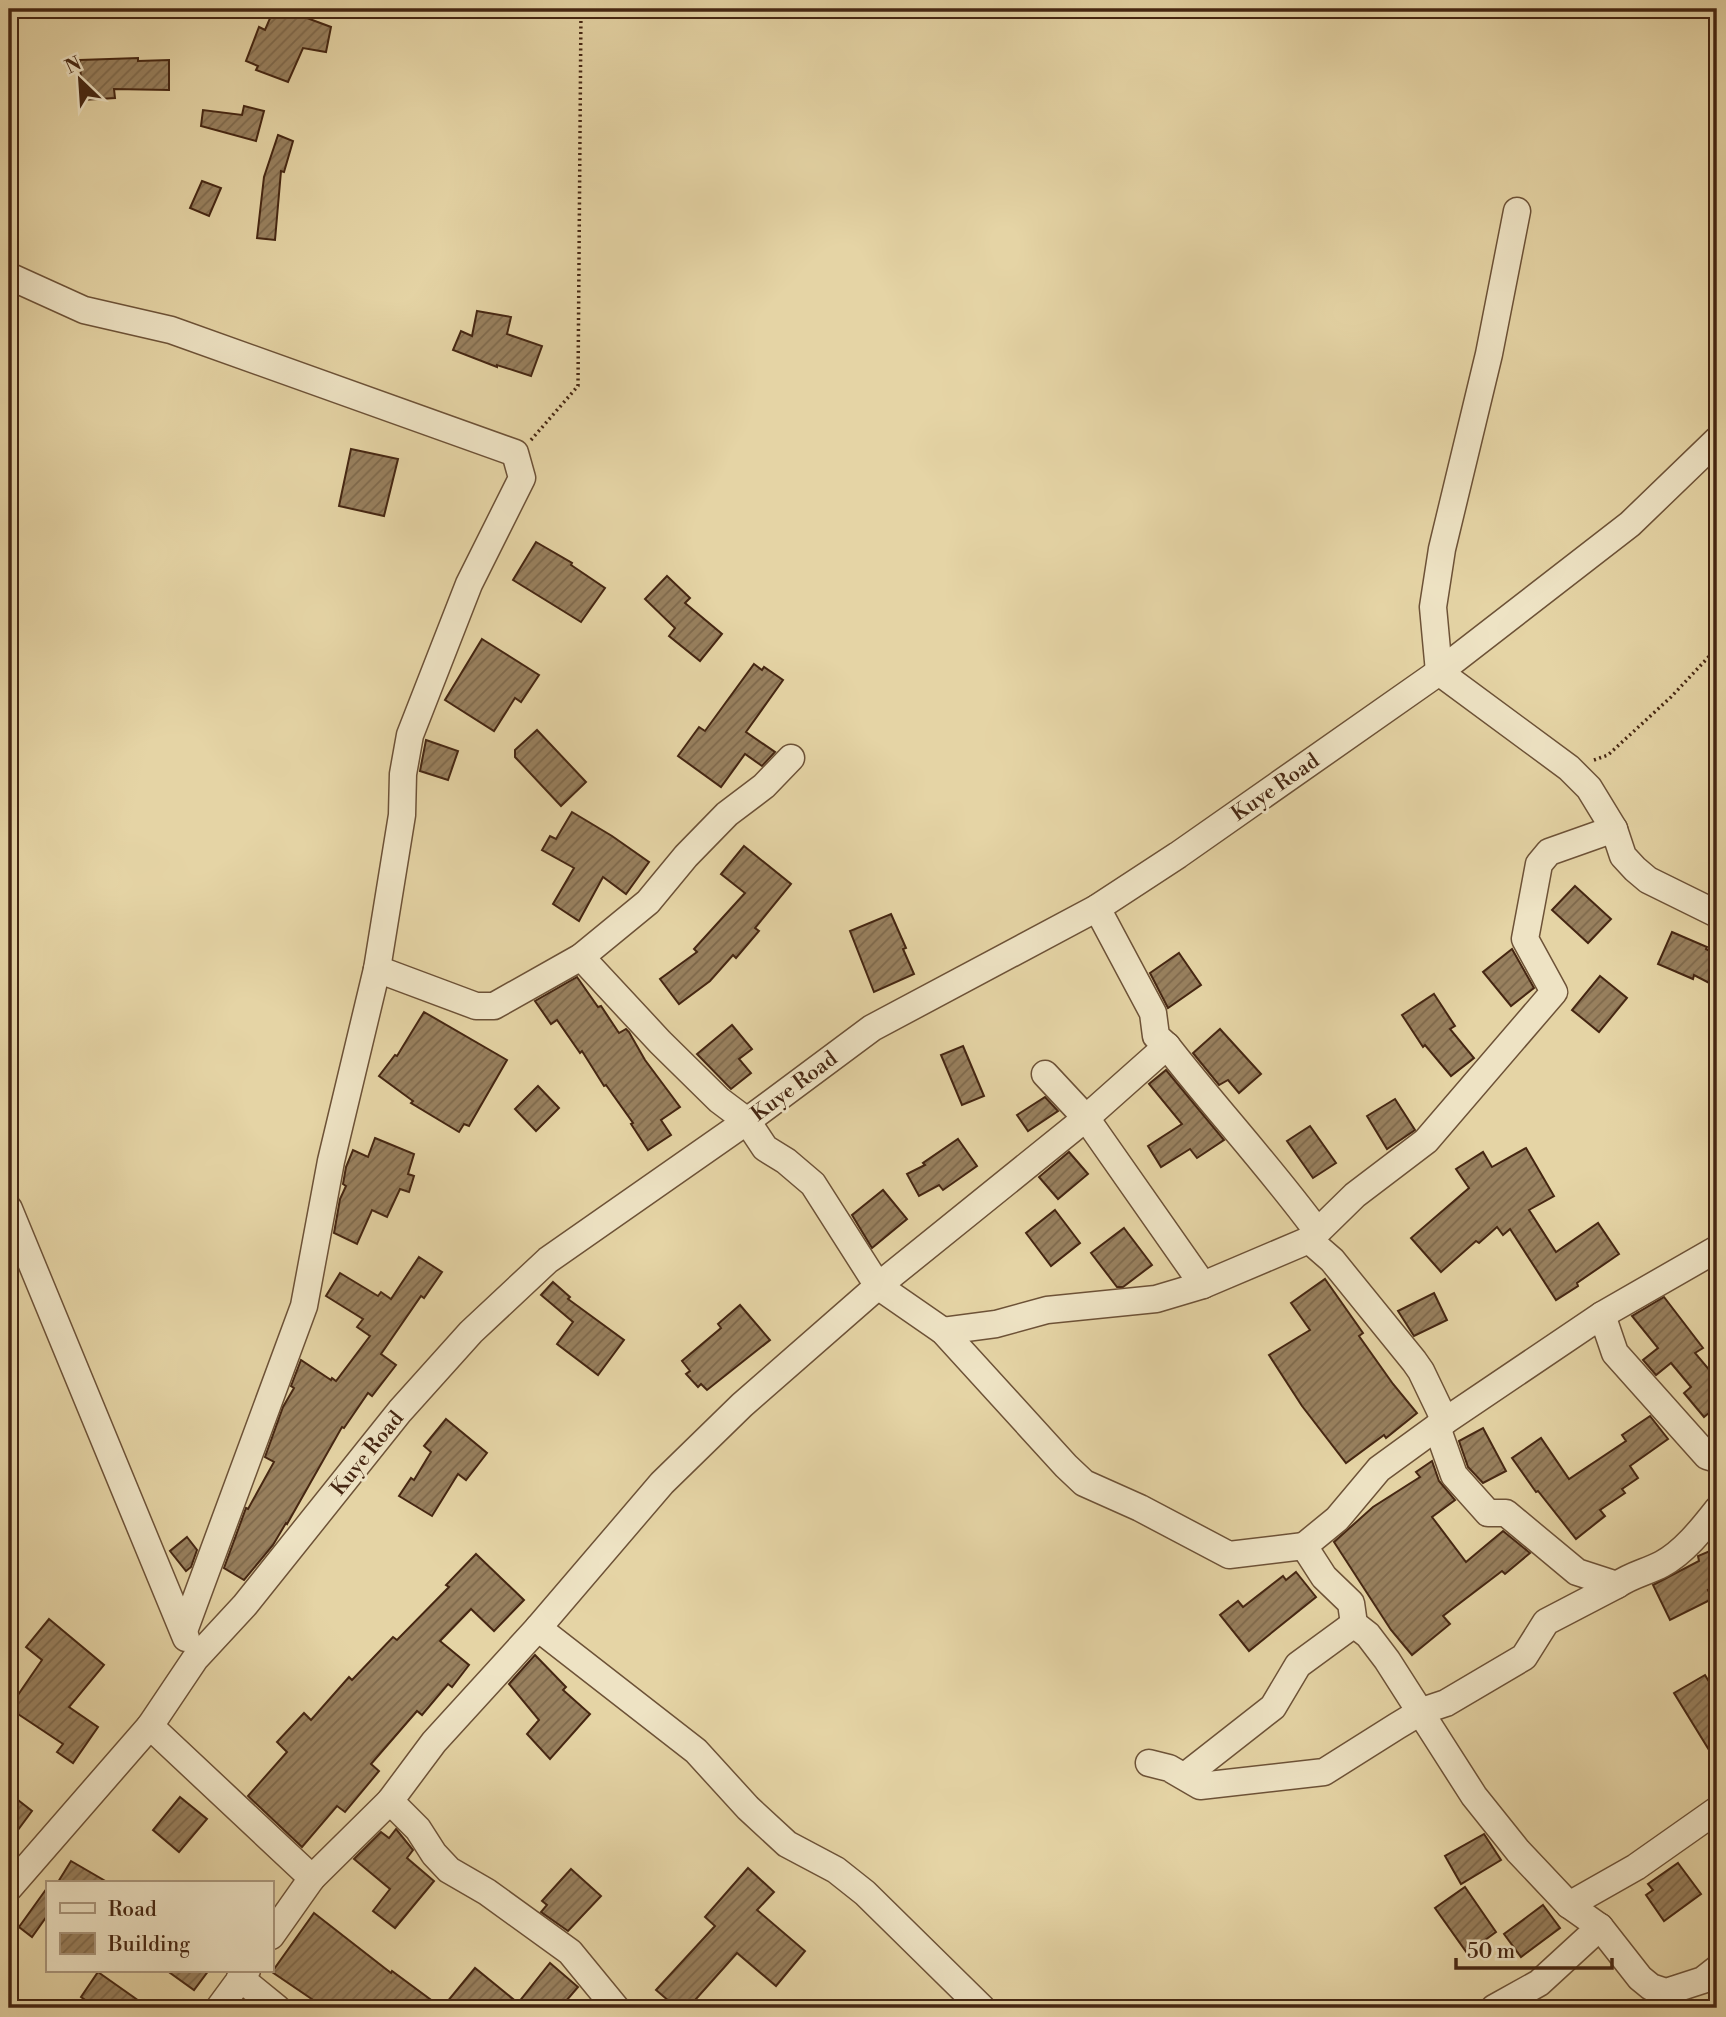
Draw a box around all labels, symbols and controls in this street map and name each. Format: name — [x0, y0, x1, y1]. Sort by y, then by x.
north arrow — [46, 46, 116, 116]
text: N — [61, 51, 85, 80]
street label: Kuye Road — [1227, 748, 1324, 827]
street label: Kuye Road — [746, 1046, 843, 1128]
street label: Kuye Road — [326, 1406, 410, 1501]
legend — [46, 1881, 273, 1972]
text: Road — [108, 1897, 157, 1923]
scale bar — [1456, 1926, 1612, 1970]
text: Building — [107, 1932, 190, 1958]
text: 50 m — [1467, 1939, 1515, 1965]

